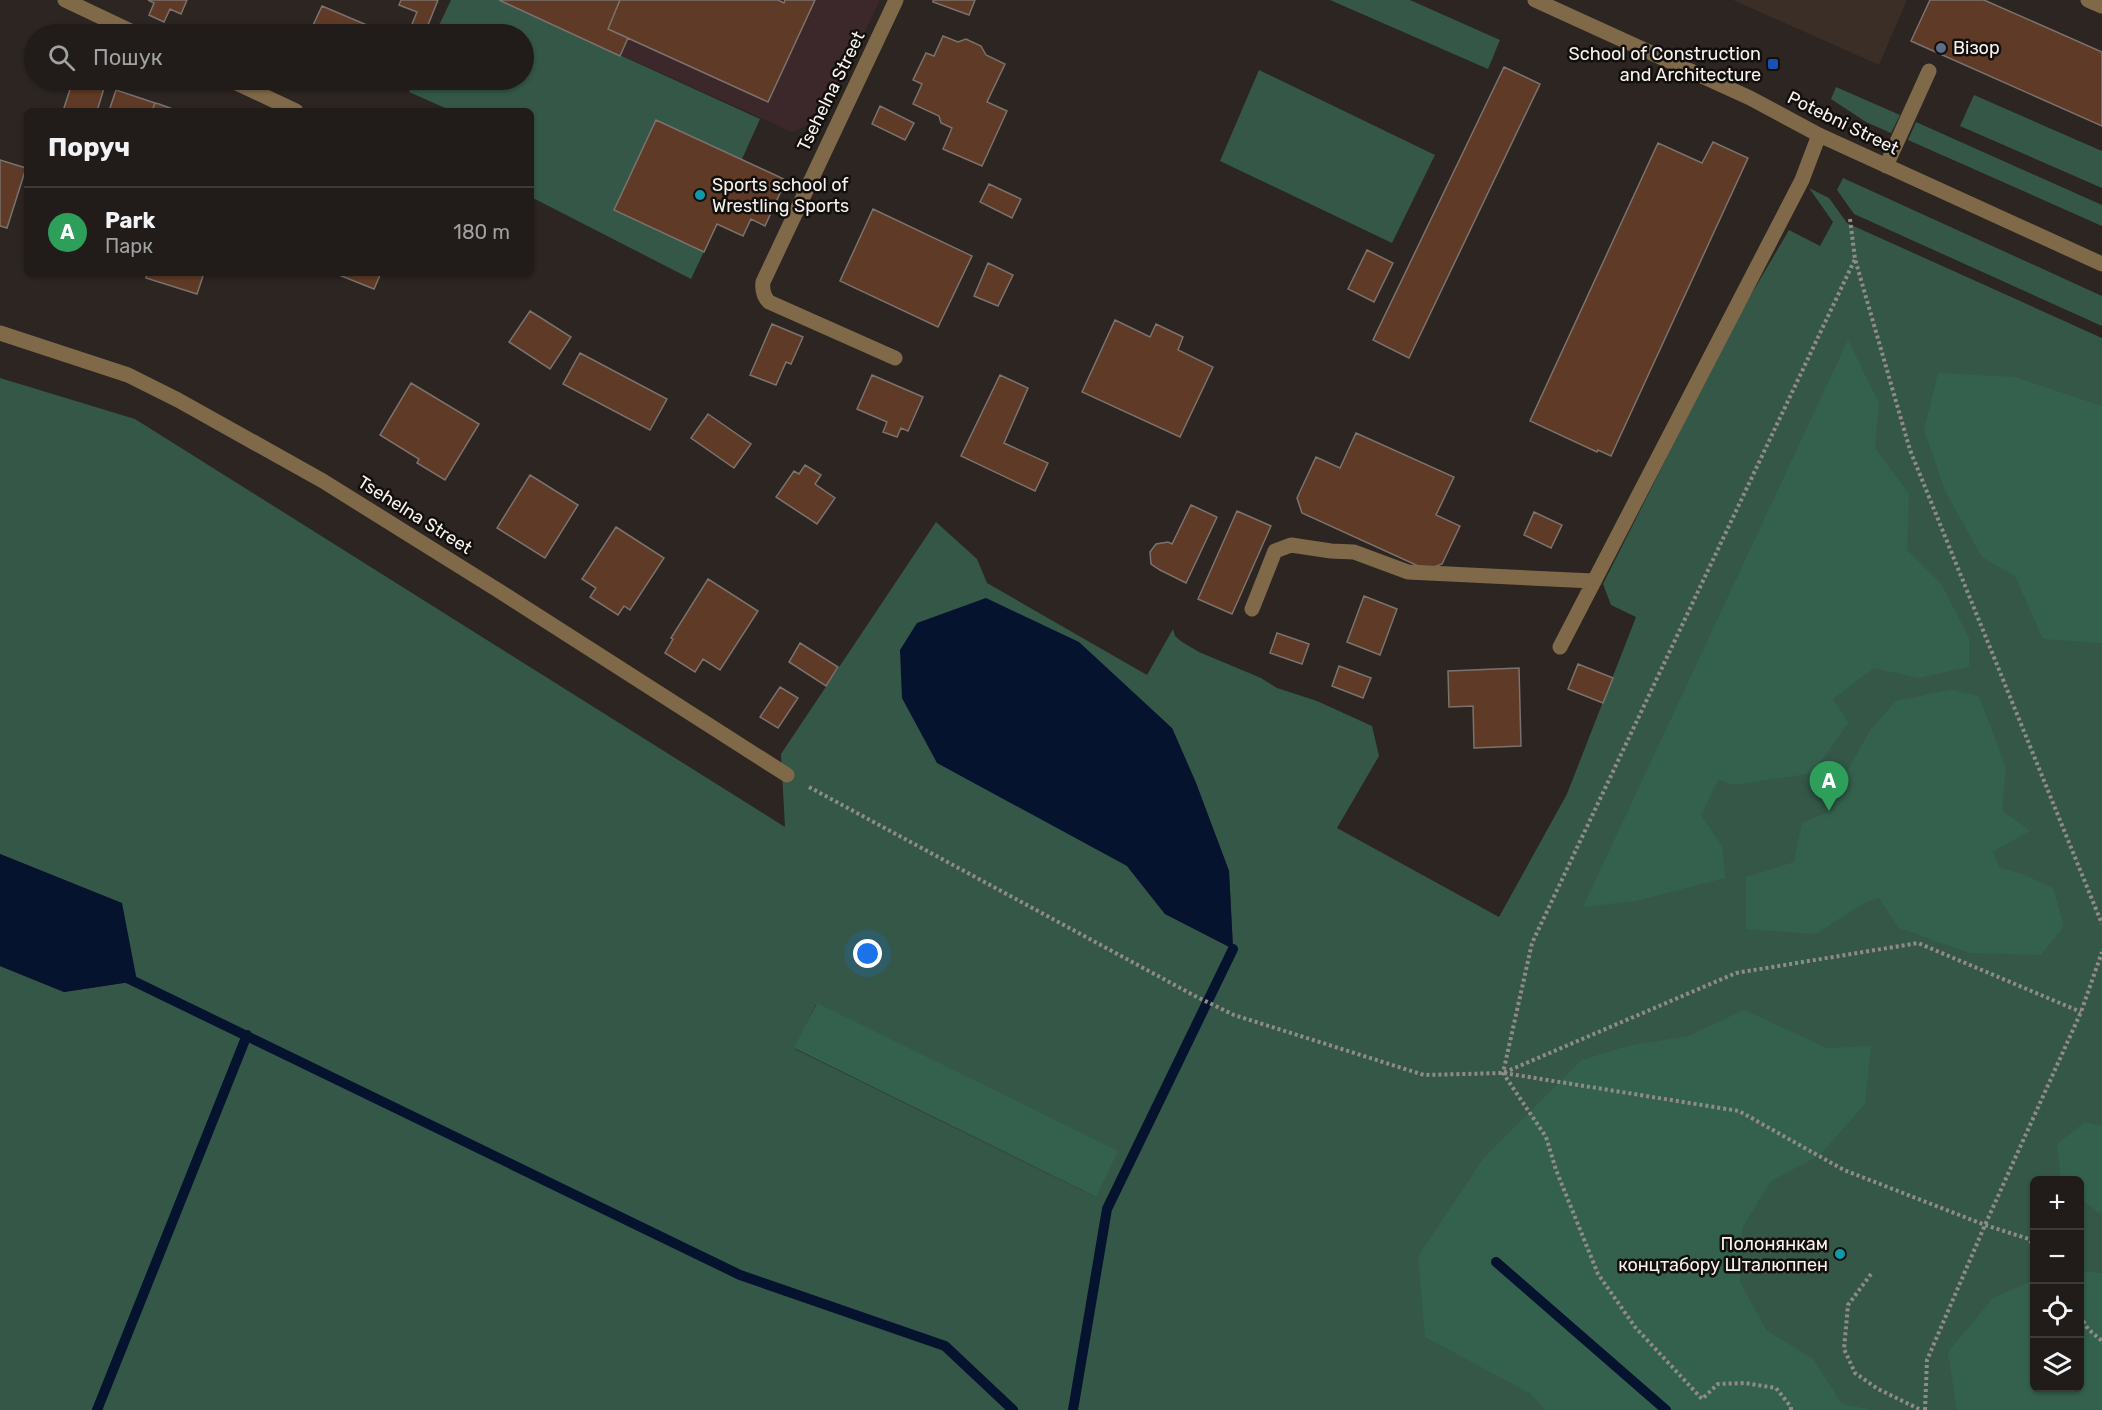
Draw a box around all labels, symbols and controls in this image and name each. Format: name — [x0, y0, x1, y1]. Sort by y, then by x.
search box — [24, 24, 534, 90]
street label: Tsehelna Street — [792, 27, 870, 155]
place label: Візор — [1953, 37, 2000, 59]
icon: search — [45, 41, 78, 74]
marker: Візор — [1934, 41, 1948, 55]
place label: School of Construction and Architecture — [1569, 43, 1761, 86]
text: Пошук — [93, 44, 163, 71]
marker: School of Construction and Architecture — [1766, 57, 1780, 71]
street label: Potebni Street — [1784, 87, 1902, 159]
text: Поруч — [48, 132, 130, 163]
place label: Sports school of Wrestling Sports — [712, 174, 849, 217]
marker: Sports school of Wrestling Sports — [693, 188, 707, 202]
text: Park — [105, 207, 155, 234]
text: A — [60, 220, 75, 244]
text: 180 m — [453, 220, 510, 244]
text: Парк — [105, 234, 153, 258]
street label: Tsehelna Street — [354, 471, 476, 559]
pin: A — [1810, 762, 1848, 811]
your location — [853, 939, 882, 968]
map controls — [2030, 1176, 2084, 1392]
button: + — [2030, 1176, 2084, 1230]
button: − — [2030, 1230, 2084, 1284]
place label: Полонянкам концтабору Шталюппен — [1618, 1233, 1828, 1276]
marker: Полонянкам концтабору Шталюппен — [1833, 1247, 1847, 1261]
button: locate — [2030, 1284, 2084, 1338]
button: layers — [2030, 1338, 2084, 1392]

